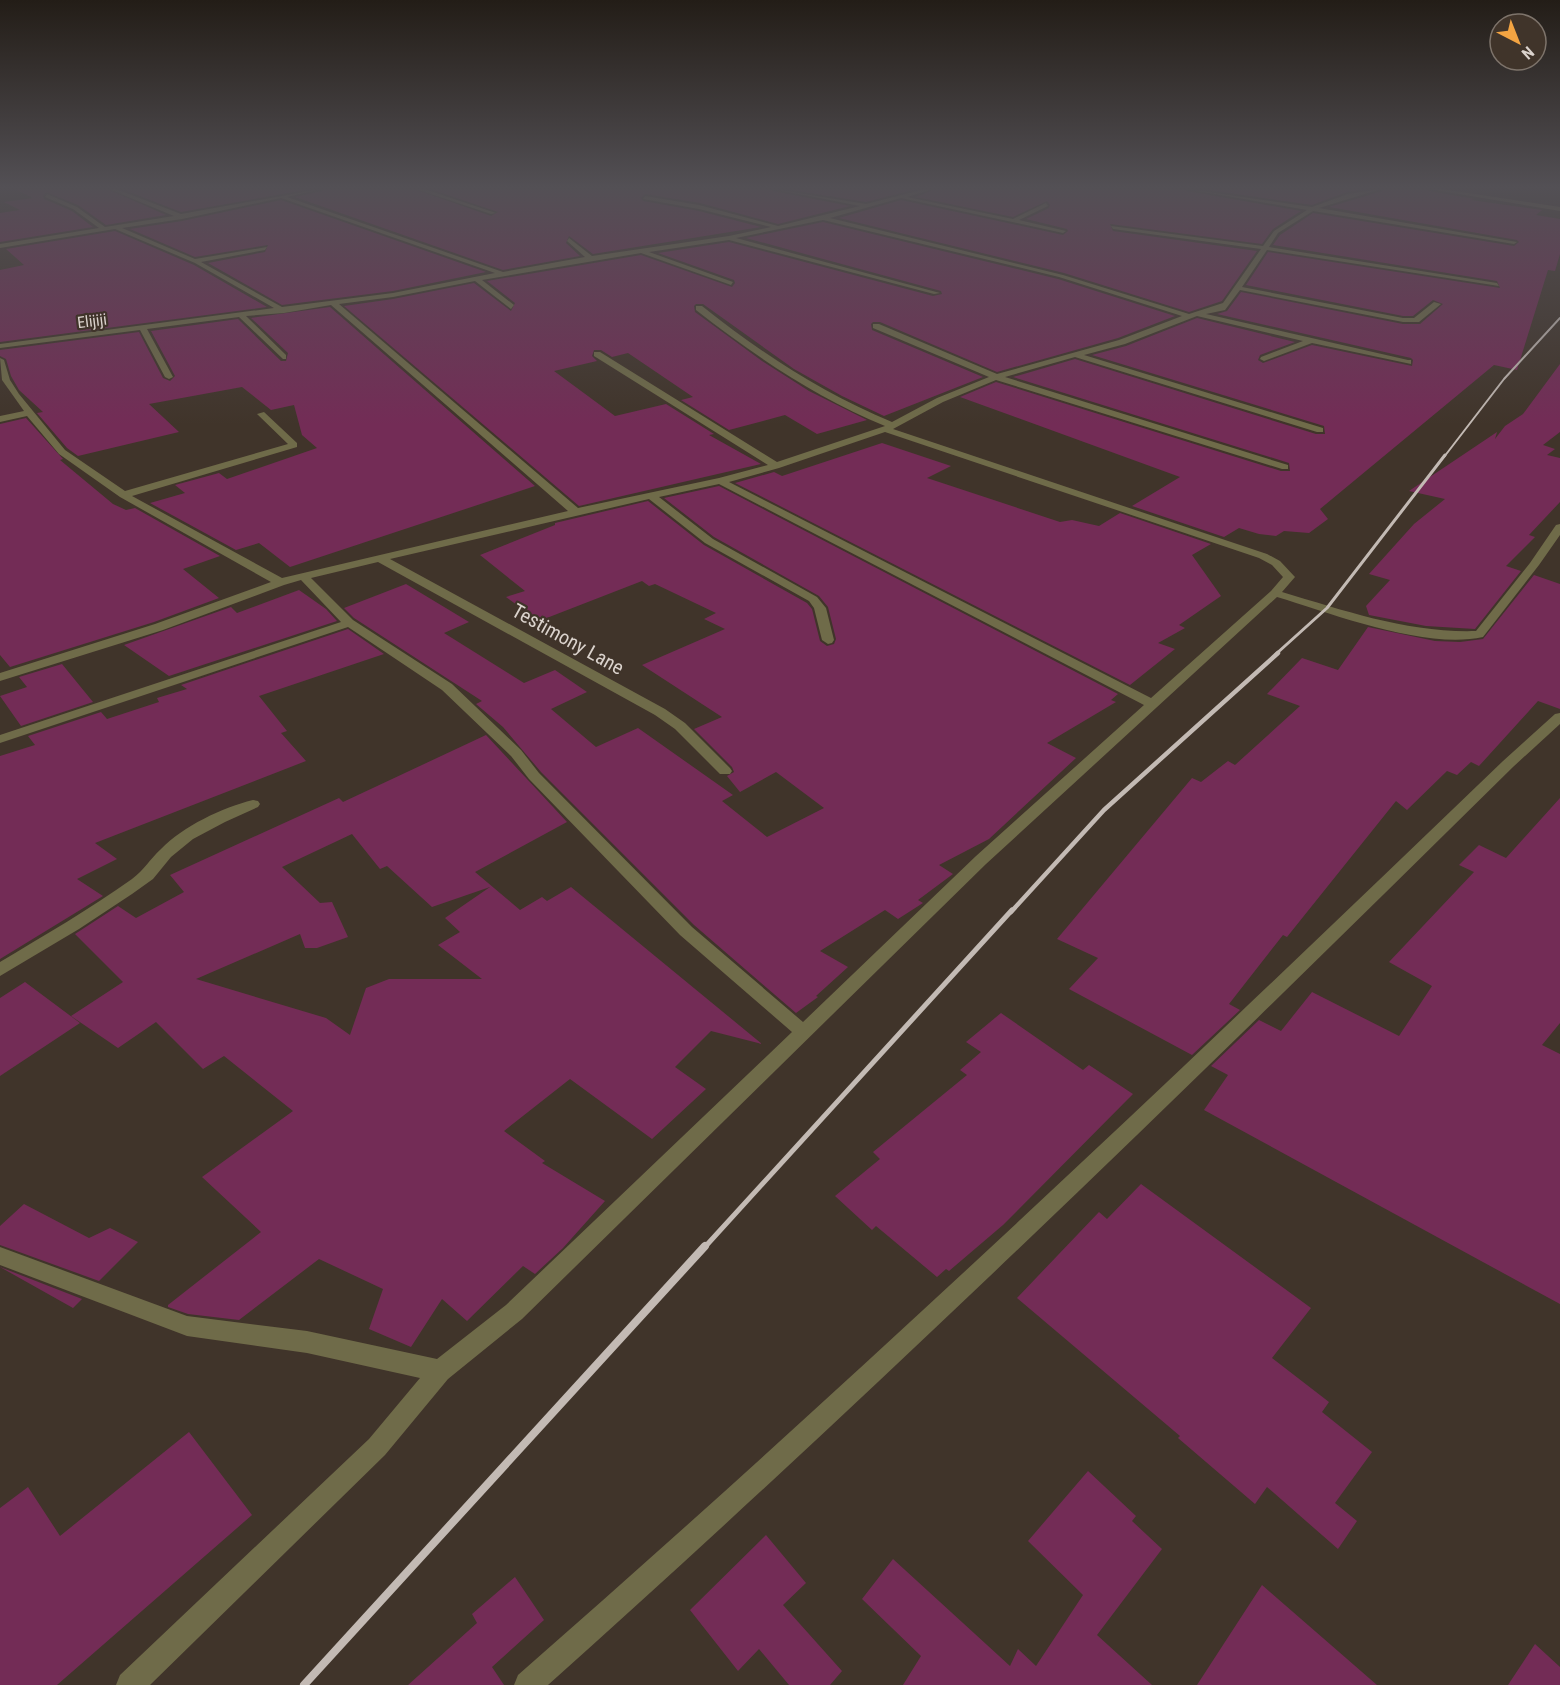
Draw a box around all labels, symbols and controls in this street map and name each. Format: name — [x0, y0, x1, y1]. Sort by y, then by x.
north arrow — [1488, 12, 1548, 72]
text: N — [1518, 42, 1538, 63]
street label: Elijiji — [76, 310, 108, 332]
street label: Testimony Lane — [508, 598, 628, 680]

